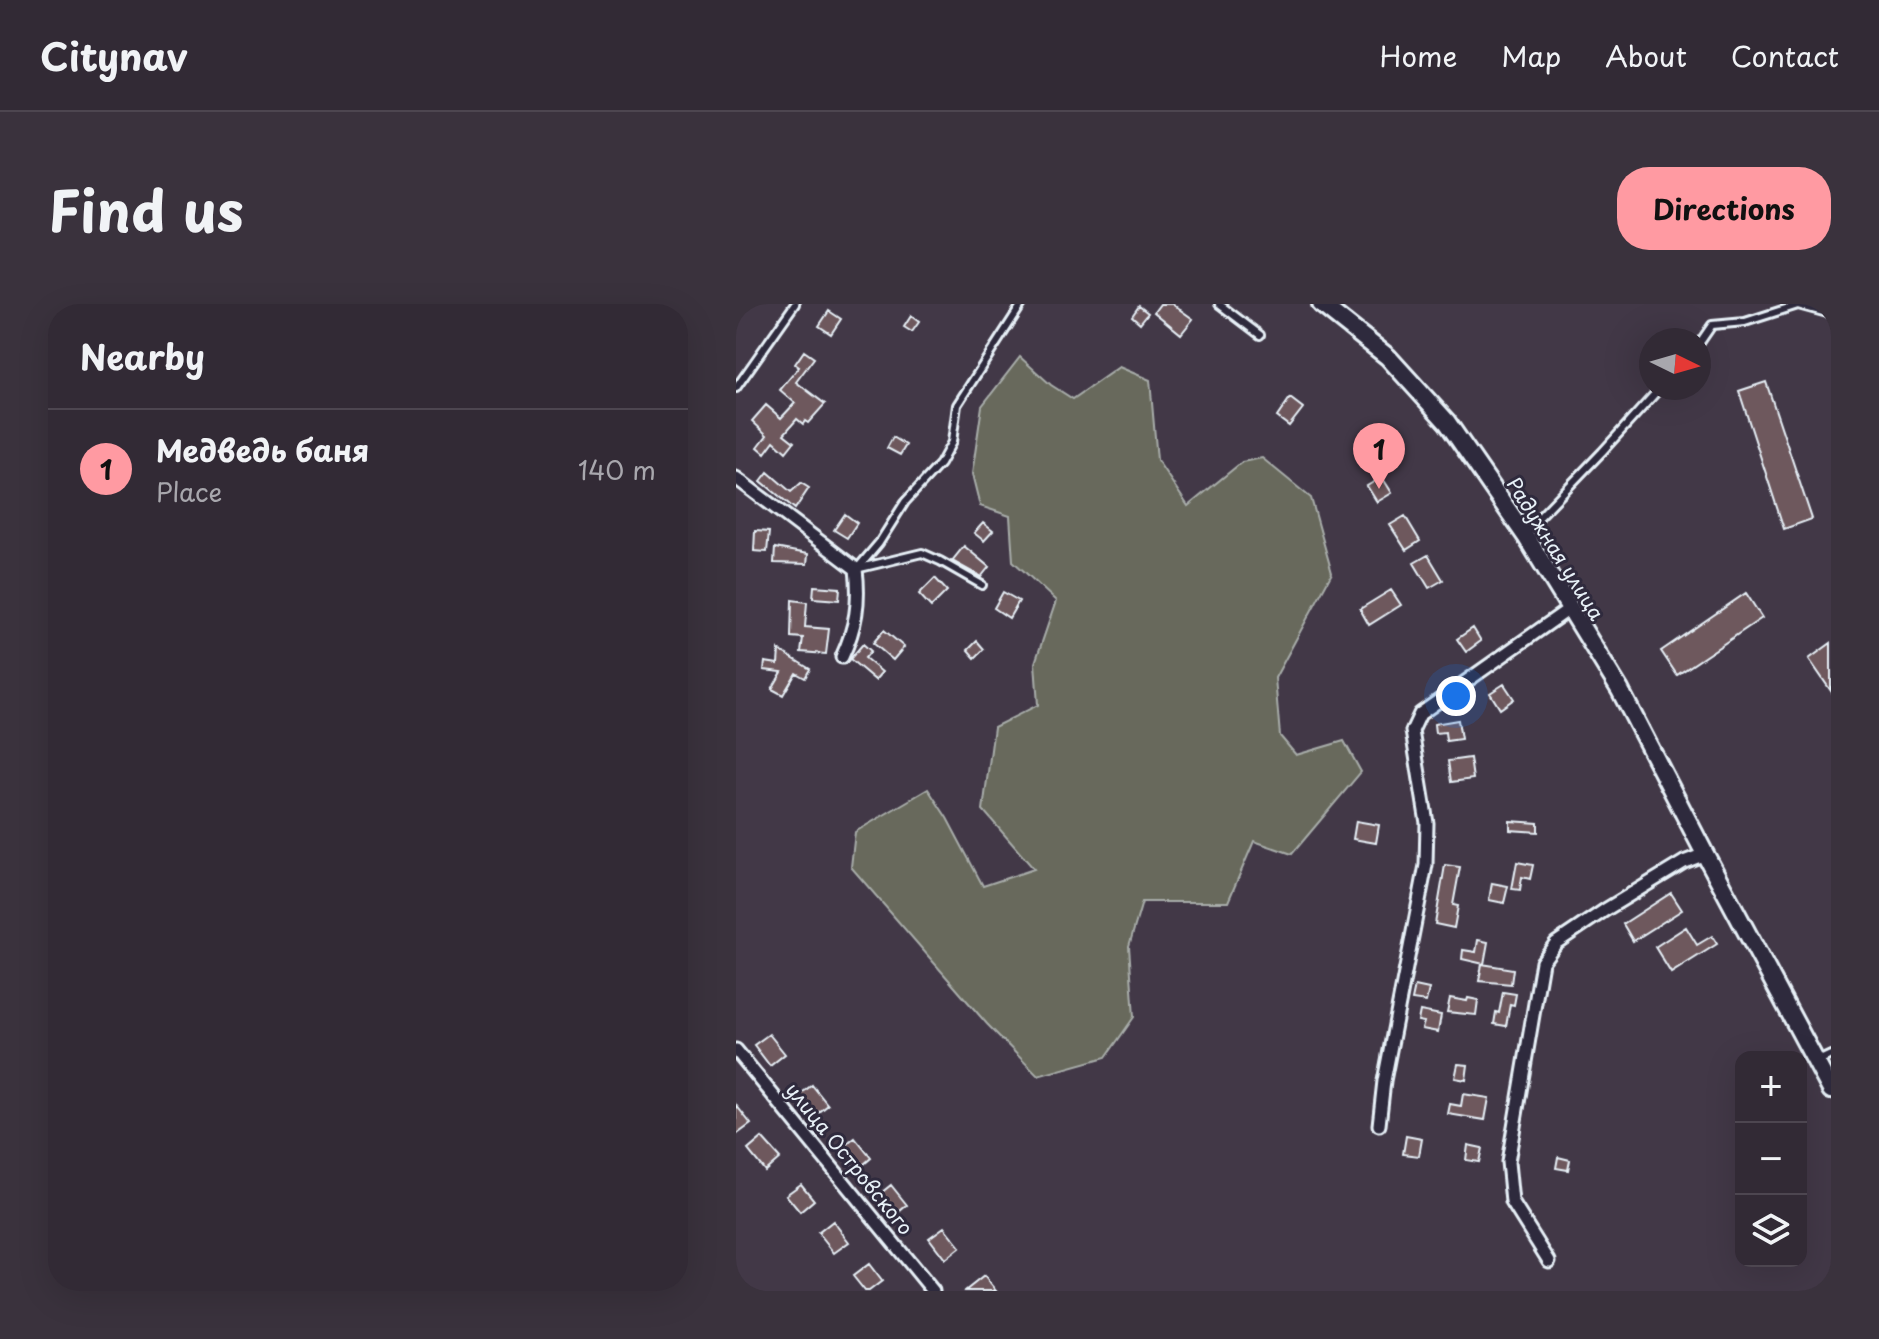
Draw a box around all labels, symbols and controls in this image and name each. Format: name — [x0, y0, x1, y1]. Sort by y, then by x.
text: Citynav — [40, 27, 188, 84]
text: Home — [1379, 34, 1457, 77]
text: Map — [1501, 34, 1561, 77]
text: About — [1605, 34, 1687, 77]
text: Contact — [1731, 34, 1839, 77]
text: Find us — [48, 166, 244, 251]
button: Directions — [1617, 167, 1831, 250]
north arrow — [1639, 328, 1711, 400]
text: Nearby — [80, 330, 205, 382]
pin: 1 — [1353, 423, 1405, 489]
text: Медведь баня — [156, 427, 369, 472]
text: 1 — [100, 450, 112, 489]
text: 140 m — [578, 450, 656, 489]
street label: Радужная улица — [1500, 471, 1612, 626]
text: Place — [156, 472, 222, 511]
your location — [1436, 676, 1476, 716]
map controls — [1735, 1051, 1807, 1267]
button: + — [1735, 1051, 1807, 1123]
street label: улица Островского — [779, 1076, 921, 1241]
button: − — [1735, 1123, 1807, 1195]
button: layers — [1735, 1195, 1807, 1267]

